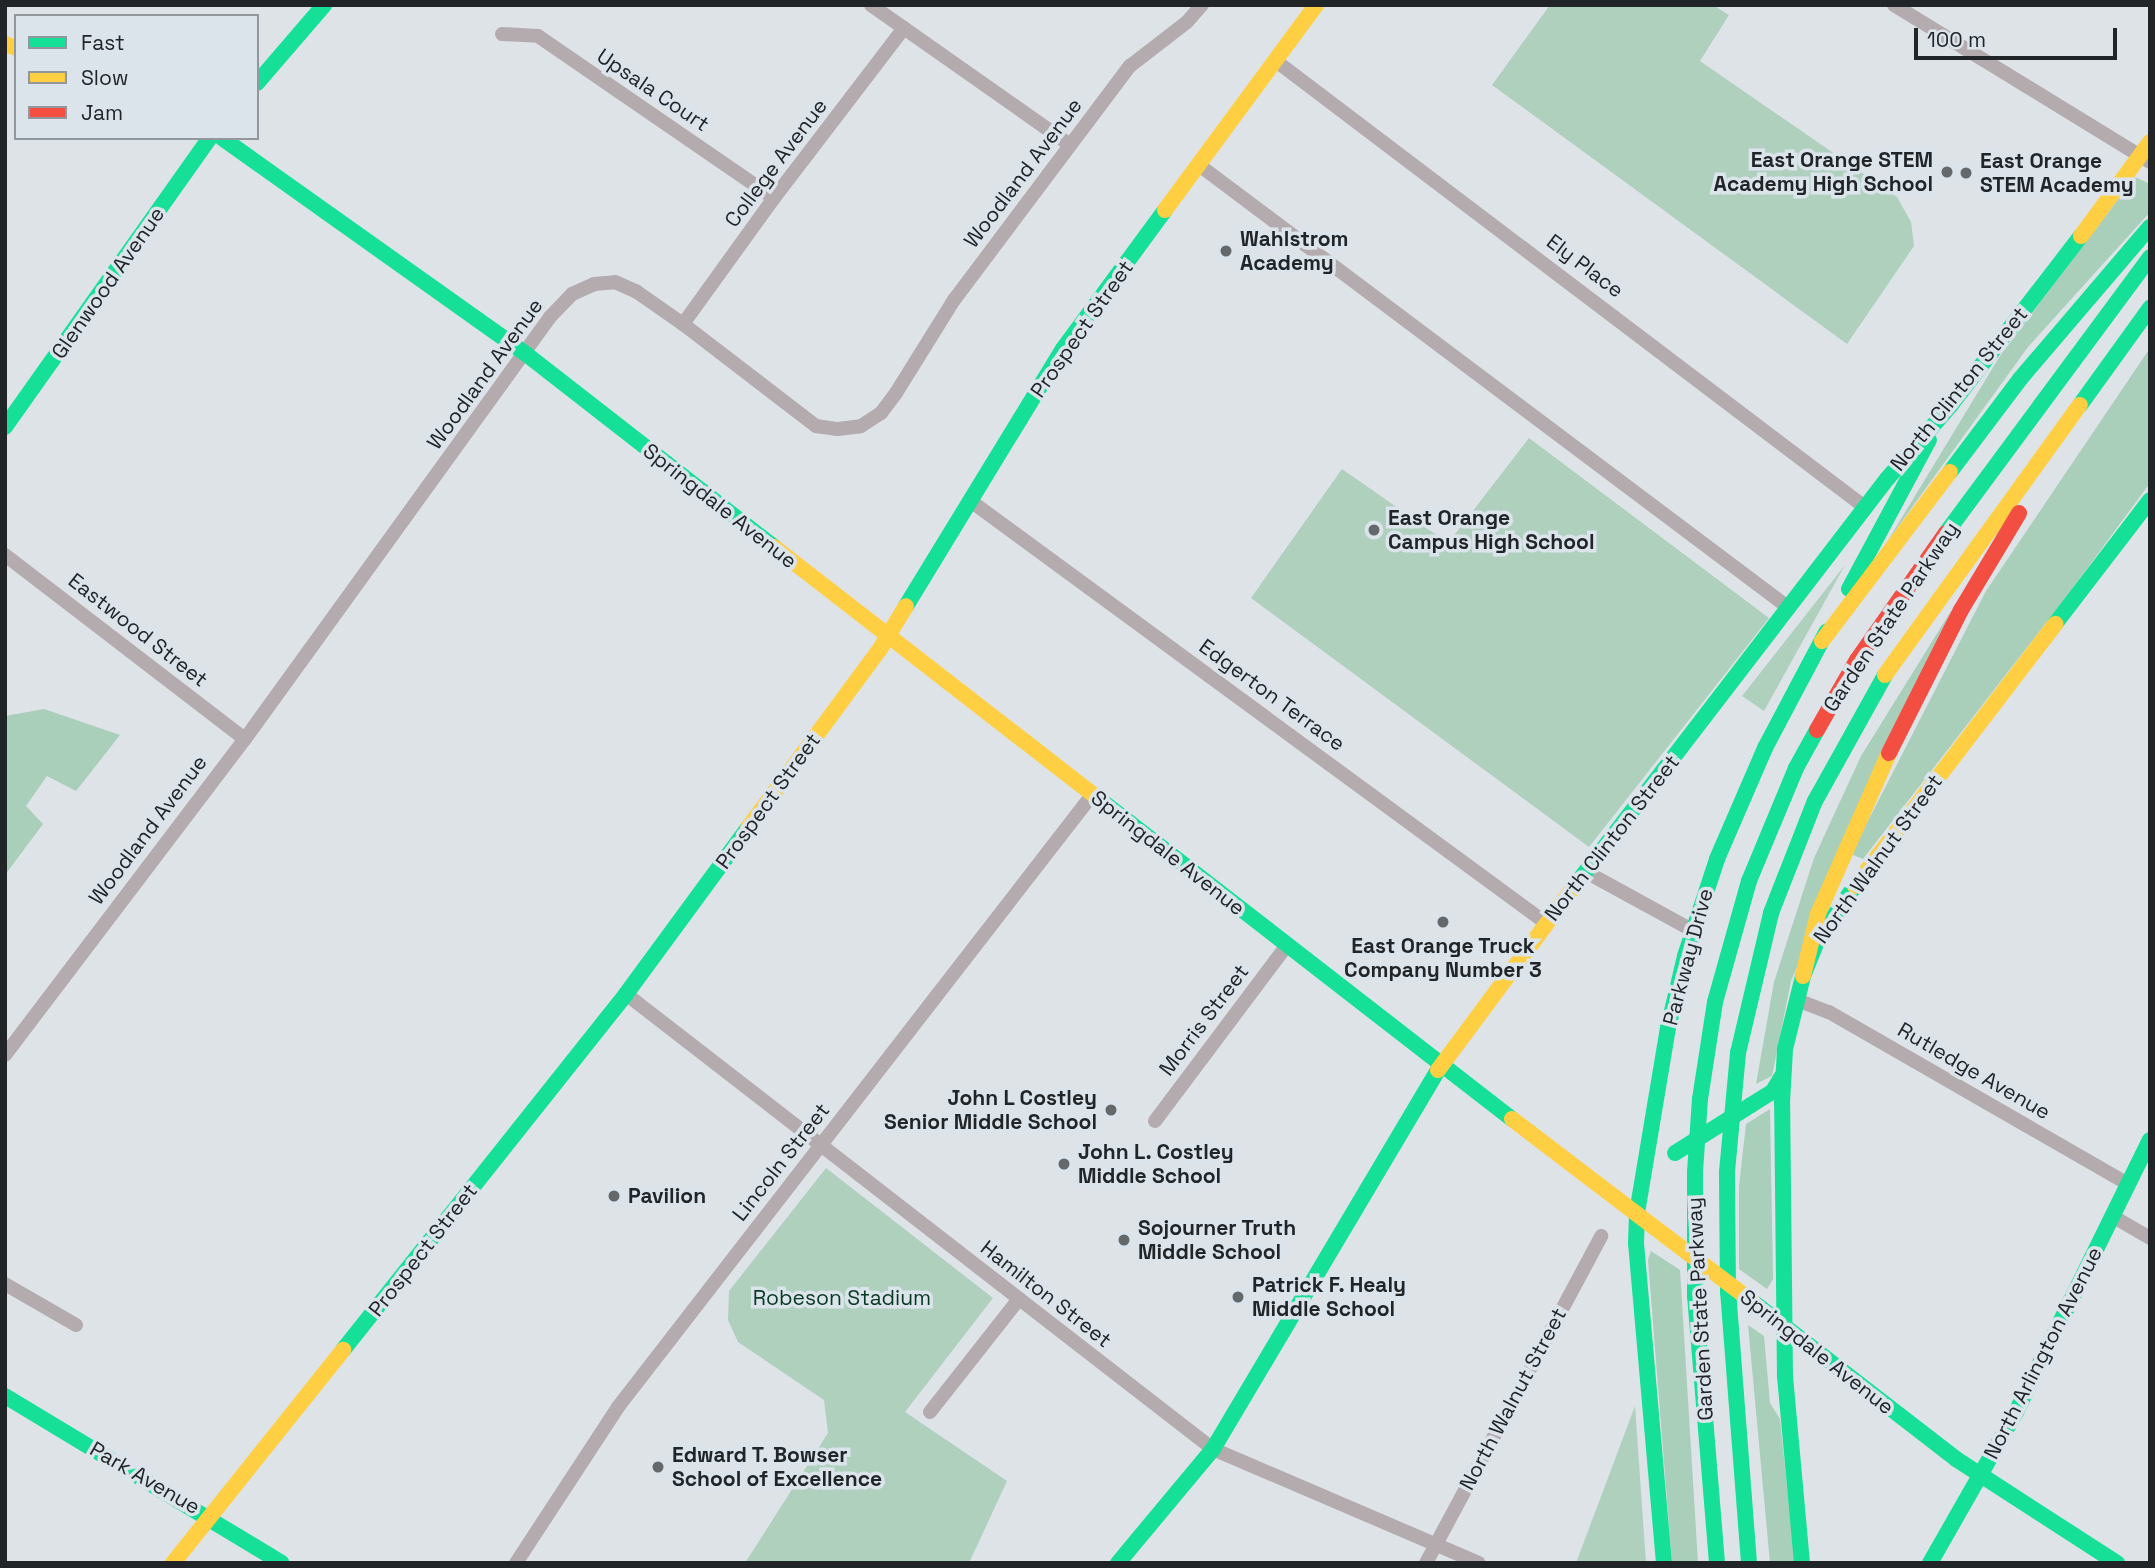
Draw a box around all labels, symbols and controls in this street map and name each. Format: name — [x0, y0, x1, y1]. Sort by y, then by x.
legend — [14, 14, 259, 140]
scale bar — [1917, 14, 2120, 58]
text: 100 m — [1927, 26, 1986, 53]
text: Fast — [81, 29, 125, 56]
street label: Upsala Court — [592, 43, 714, 137]
text: Slow — [81, 64, 129, 91]
street label: Woodland Avenue — [959, 93, 1087, 253]
street label: College Avenue — [719, 94, 833, 232]
text: Jam — [81, 99, 123, 126]
place label: East Orange STEM Academy High School — [1714, 147, 1933, 197]
place label: East Orange STEM Academy — [1980, 148, 2134, 198]
marker: East Orange STEM Academy High School — [1939, 164, 1955, 180]
marker: East Orange STEM Academy — [1958, 165, 1974, 181]
street label: Glenwood Avenue — [46, 202, 170, 364]
place label: Wahlstrom Academy — [1240, 226, 1348, 276]
street label: Ely Place — [1542, 229, 1628, 303]
marker: Wahlstrom Academy — [1218, 243, 1234, 259]
street label: Prospect Street — [1025, 256, 1139, 402]
street label: Woodland Avenue — [422, 293, 548, 455]
street label: North Clinton Street — [1885, 302, 2033, 476]
street label: Springdale Avenue — [638, 438, 802, 574]
place label: East Orange Campus High School — [1388, 505, 1595, 555]
street label: Garden State Parkway — [1818, 517, 1964, 717]
marker: East Orange Campus High School — [1366, 522, 1382, 538]
street label: Eastwood Street — [63, 568, 213, 692]
street label: Edgerton Terrace — [1194, 633, 1350, 757]
street label: Prospect Street — [710, 728, 826, 874]
street label: Woodland Avenue — [84, 750, 212, 910]
street label: North Clinton Street — [1539, 750, 1685, 926]
street label: North Walnut Street — [1808, 769, 1948, 949]
street label: Springdale Avenue — [1086, 785, 1250, 921]
street label: Parkway Drive — [1658, 886, 1718, 1028]
marker: East Orange Truck Company Number 3 — [1435, 914, 1451, 930]
place label: East Orange Truck Company Number 3 — [1344, 933, 1542, 983]
street label: Morris Street — [1154, 959, 1254, 1081]
street label: Rutledge Avenue — [1893, 1017, 2055, 1125]
place label: John L Costley Senior Middle School — [884, 1085, 1097, 1135]
street label: Lincoln Street — [727, 1098, 835, 1226]
marker: John L Costley Senior Middle School — [1103, 1102, 1119, 1118]
place label: John L. Costley Middle School — [1078, 1139, 1234, 1189]
marker: John L. Costley Middle School — [1056, 1156, 1072, 1172]
street label: Prospect Street — [363, 1179, 483, 1321]
place label: Pavilion — [628, 1183, 706, 1209]
marker: Pavilion — [606, 1188, 622, 1204]
street label: Garden State Parkway — [1682, 1197, 1718, 1421]
place label: Sojourner Truth Middle School — [1138, 1215, 1297, 1265]
marker: Sojourner Truth Middle School — [1116, 1232, 1132, 1248]
street label: Hamilton Street — [976, 1235, 1116, 1353]
street label: North Arlington Avenue — [1978, 1242, 2108, 1464]
place label: Patrick F. Healy Middle School — [1252, 1272, 1407, 1322]
street label: Springdale Avenue — [1735, 1284, 1899, 1420]
park label: Robeson Stadium — [753, 1285, 931, 1311]
marker: Patrick F. Healy Middle School — [1230, 1289, 1246, 1305]
street label: North Walnut Street — [1454, 1303, 1572, 1495]
street label: Park Avenue — [85, 1436, 205, 1520]
place label: Edward T. Bowser School of Excellence — [672, 1442, 882, 1492]
marker: Edward T. Bowser School of Excellence — [650, 1459, 666, 1475]

